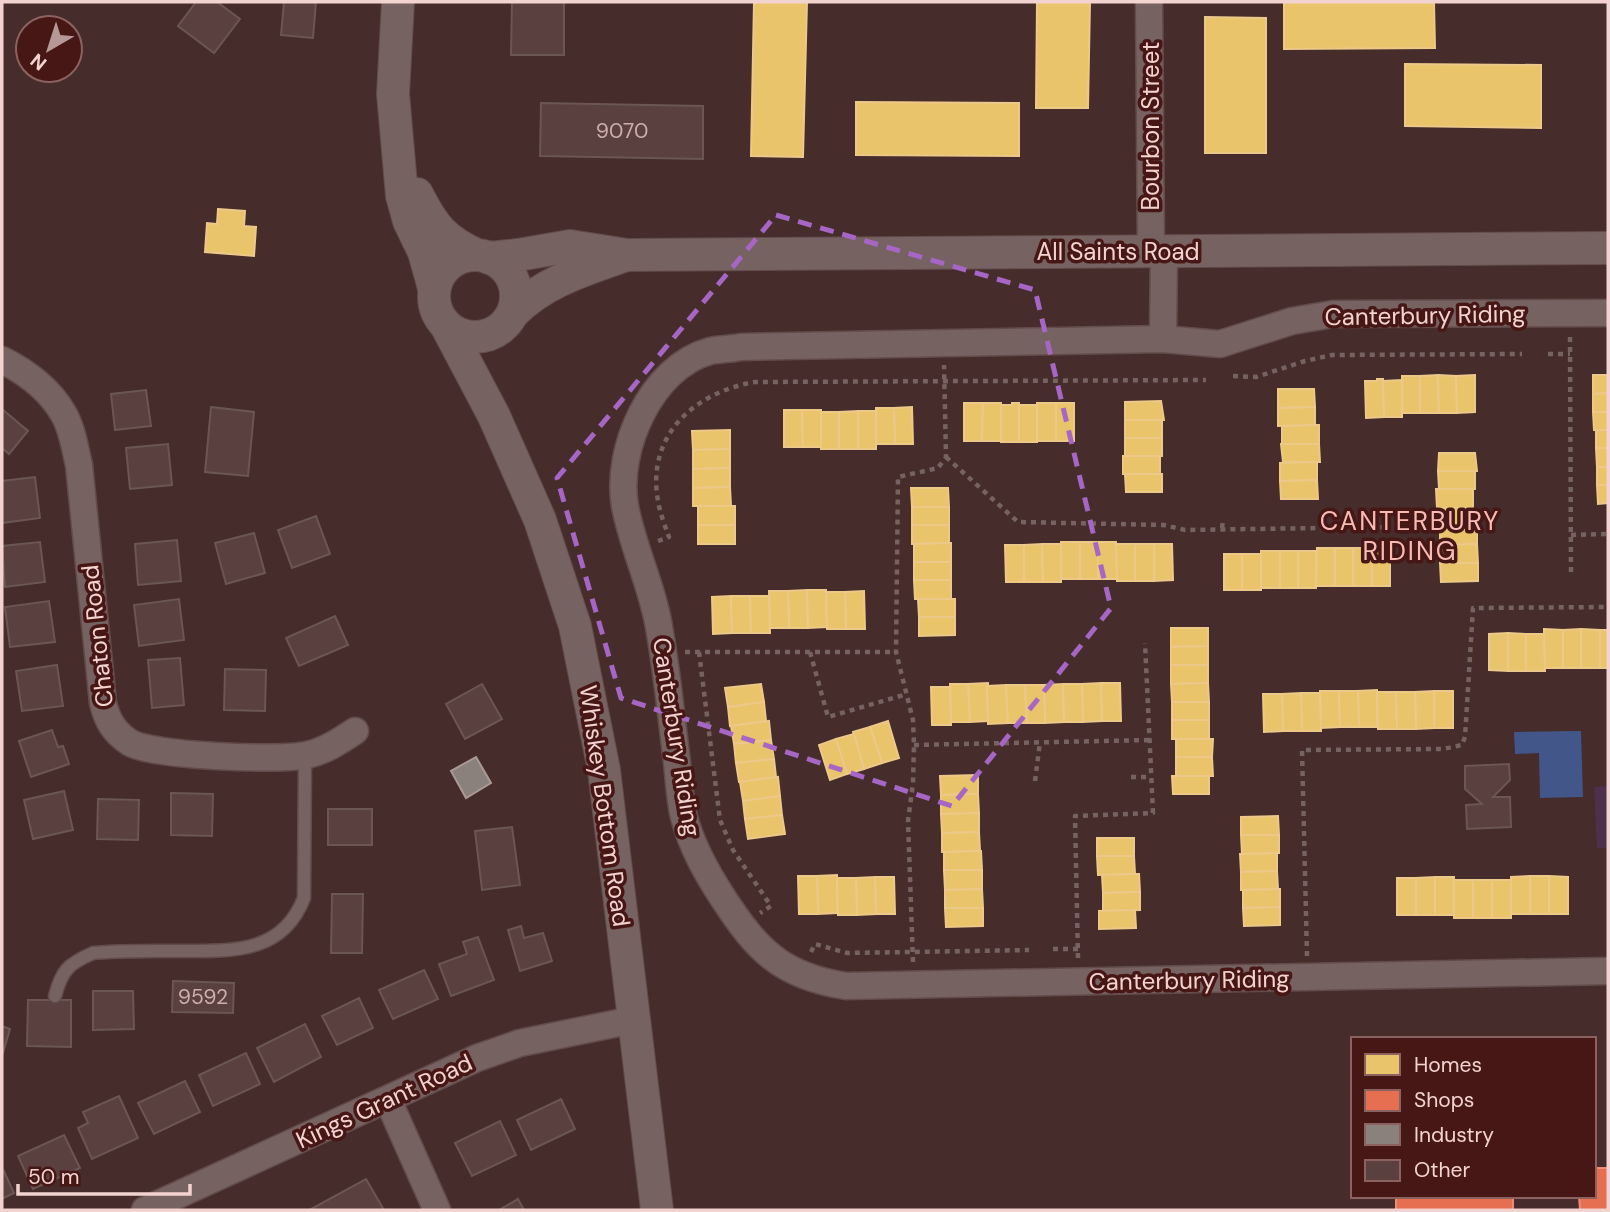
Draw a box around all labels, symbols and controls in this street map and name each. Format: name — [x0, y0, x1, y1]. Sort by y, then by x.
north arrow — [14, 14, 84, 84]
street label: Bourbon Street — [1135, 42, 1166, 210]
text: N — [25, 48, 52, 76]
house number: 9070 — [596, 117, 648, 145]
street label: All Saints Road — [1036, 236, 1200, 267]
street label: Canterbury Riding — [1324, 298, 1526, 332]
district label: CANTERBURY RIDING — [1320, 504, 1500, 568]
street label: Chaton Road — [74, 563, 120, 709]
street label: Canterbury Riding — [646, 635, 708, 839]
street label: Whiskey Bottom Road — [573, 683, 637, 929]
street label: Canterbury Riding — [1088, 963, 1290, 997]
house number: 9592 — [178, 983, 228, 1011]
legend — [1351, 1037, 1596, 1198]
street label: Kings Grant Road — [291, 1047, 477, 1155]
text: Homes — [1414, 1051, 1482, 1079]
text: Shops — [1414, 1086, 1474, 1114]
text: Industry — [1414, 1121, 1494, 1149]
scale bar — [18, 1152, 189, 1196]
text: Other — [1414, 1156, 1470, 1184]
text: 50 m — [28, 1163, 79, 1191]

